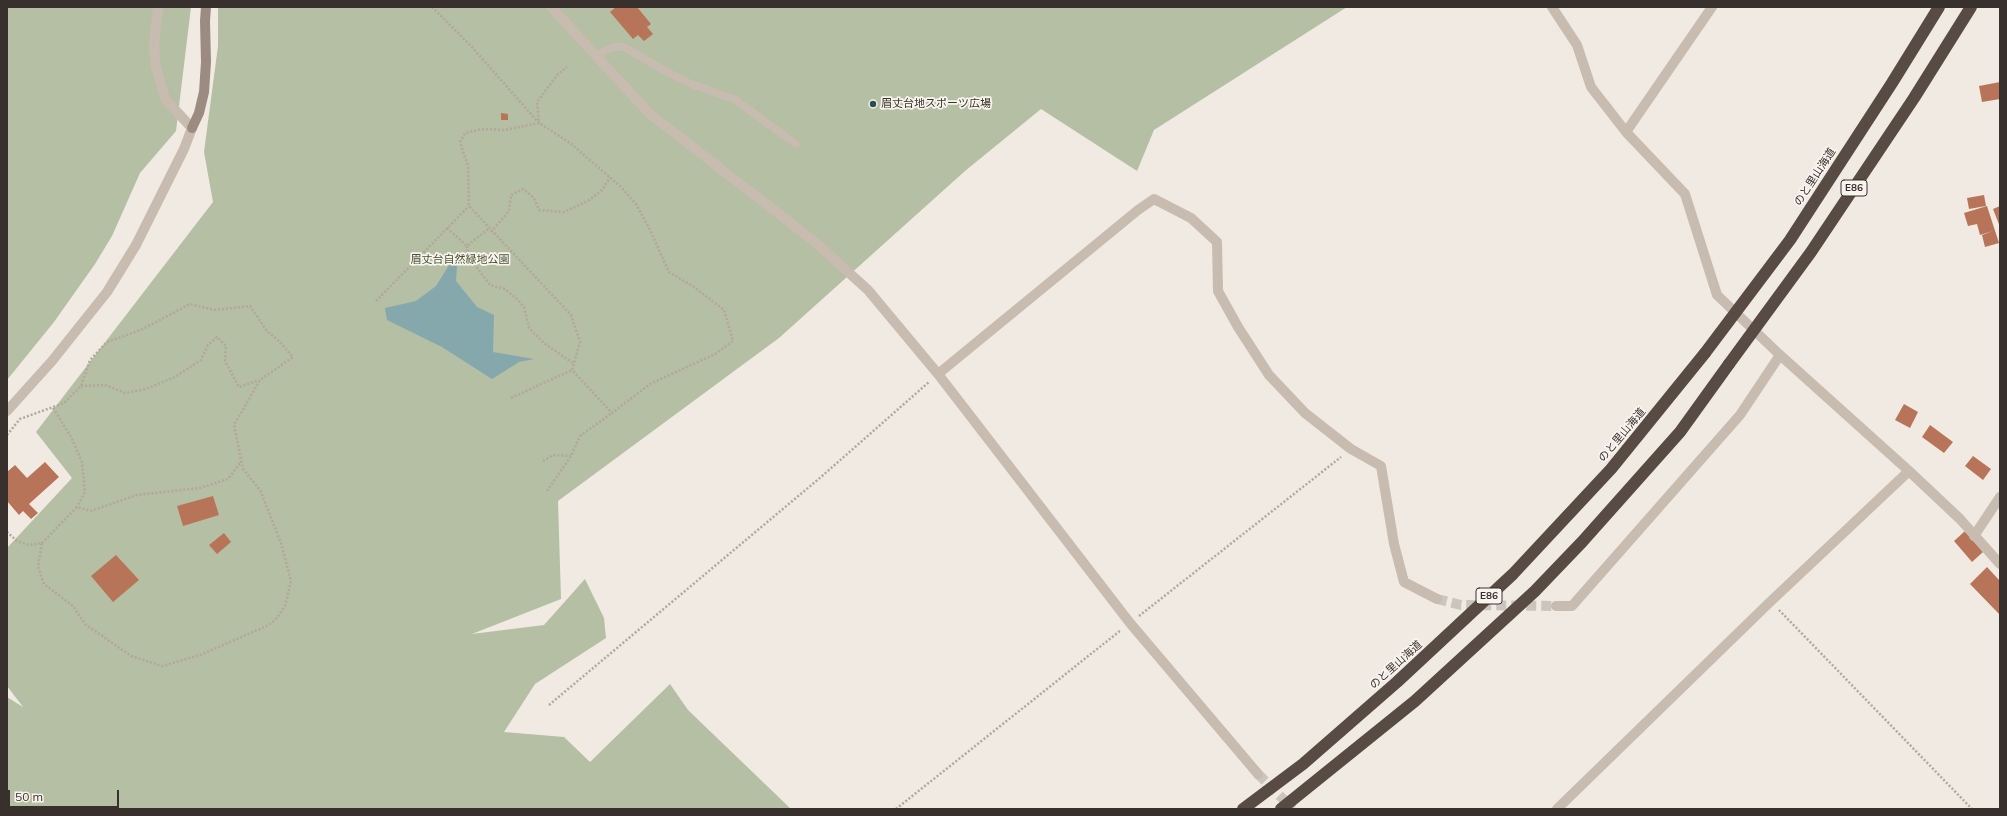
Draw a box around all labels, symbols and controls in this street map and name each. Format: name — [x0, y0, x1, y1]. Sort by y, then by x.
place label: 眉丈台地スポーツ広場 — [881, 97, 991, 111]
marker: 眉丈台地スポーツ広場 — [868, 99, 878, 109]
street label: のと里山海道 — [1791, 146, 1839, 208]
road number: E86 — [1841, 180, 1867, 196]
park label: 眉丈台自然緑地公園 — [411, 253, 509, 267]
street label: のと里山海道 — [1596, 405, 1648, 465]
road number: E86 — [1476, 588, 1502, 604]
street label: のと里山海道 — [1367, 638, 1425, 692]
scale bar — [10, 782, 121, 808]
text: 50 m — [15, 789, 43, 804]

